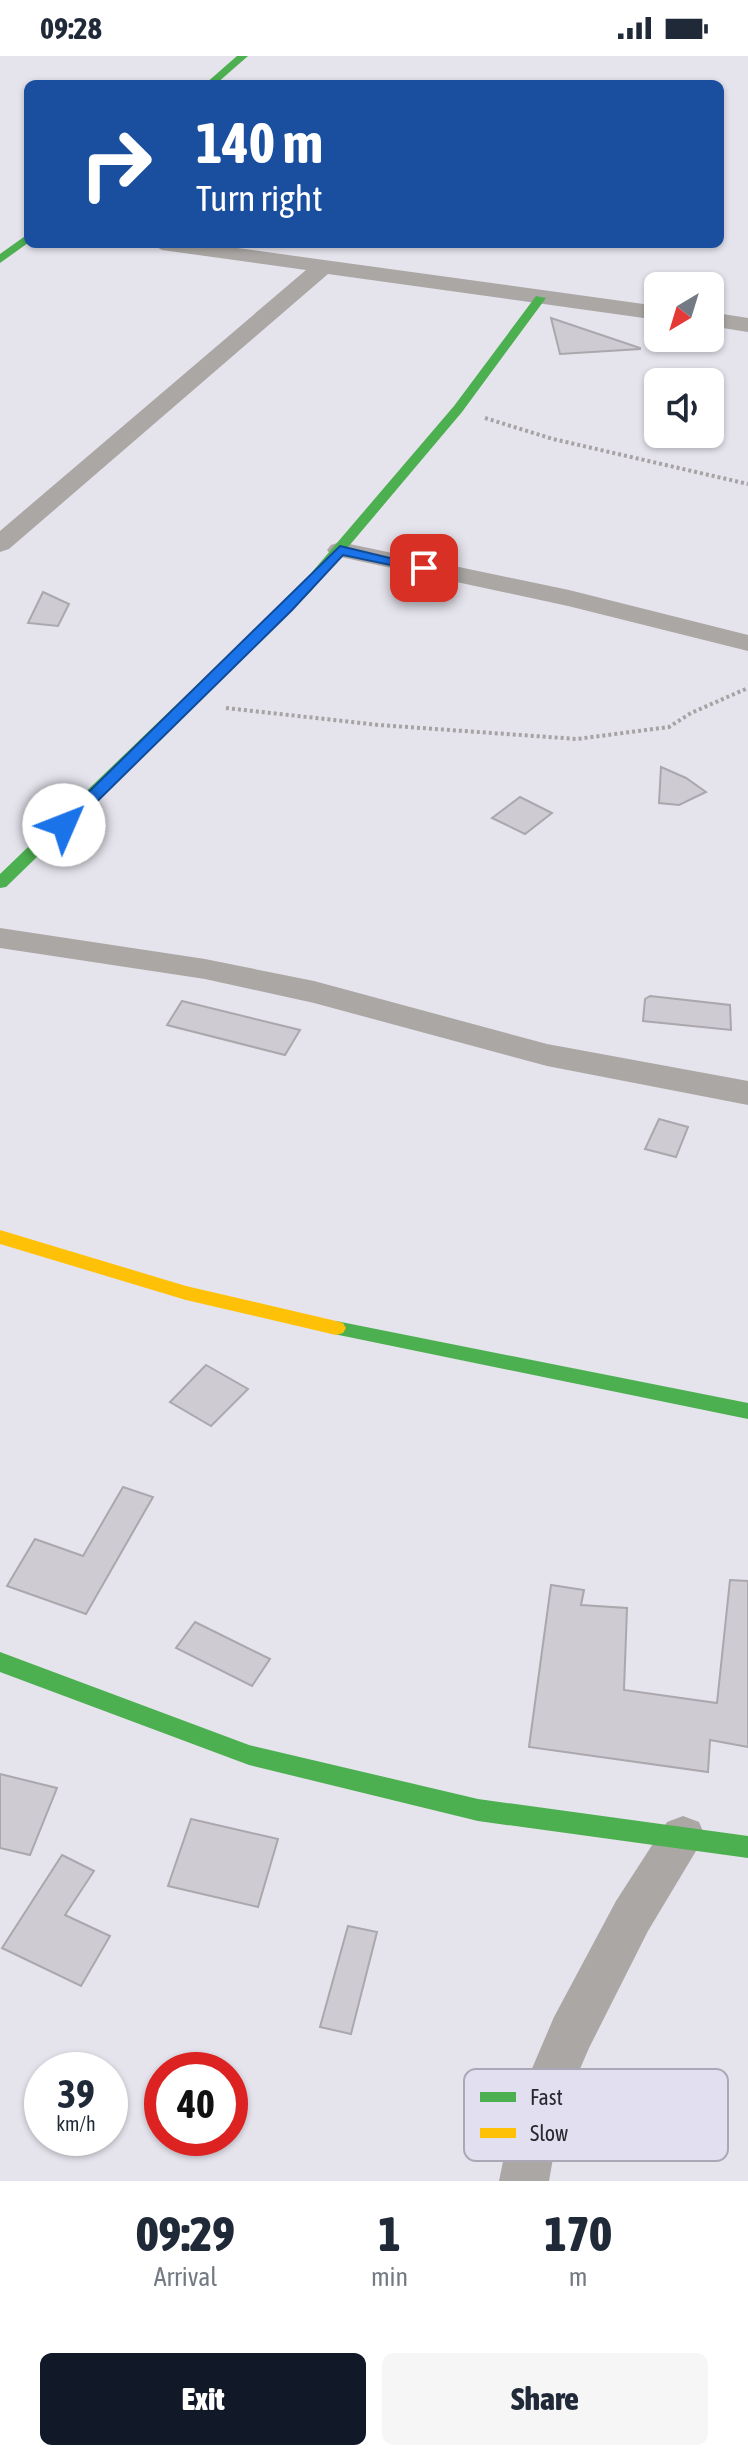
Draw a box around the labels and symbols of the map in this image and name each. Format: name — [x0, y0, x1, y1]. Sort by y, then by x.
north arrow — [644, 272, 724, 352]
pin — [390, 534, 458, 602]
position arrow — [22, 783, 106, 867]
speed limit sign: 40 — [144, 2052, 248, 2156]
legend — [464, 2069, 728, 2161]
text: Fast — [530, 2084, 563, 2110]
text: Slow — [530, 2120, 568, 2146]

